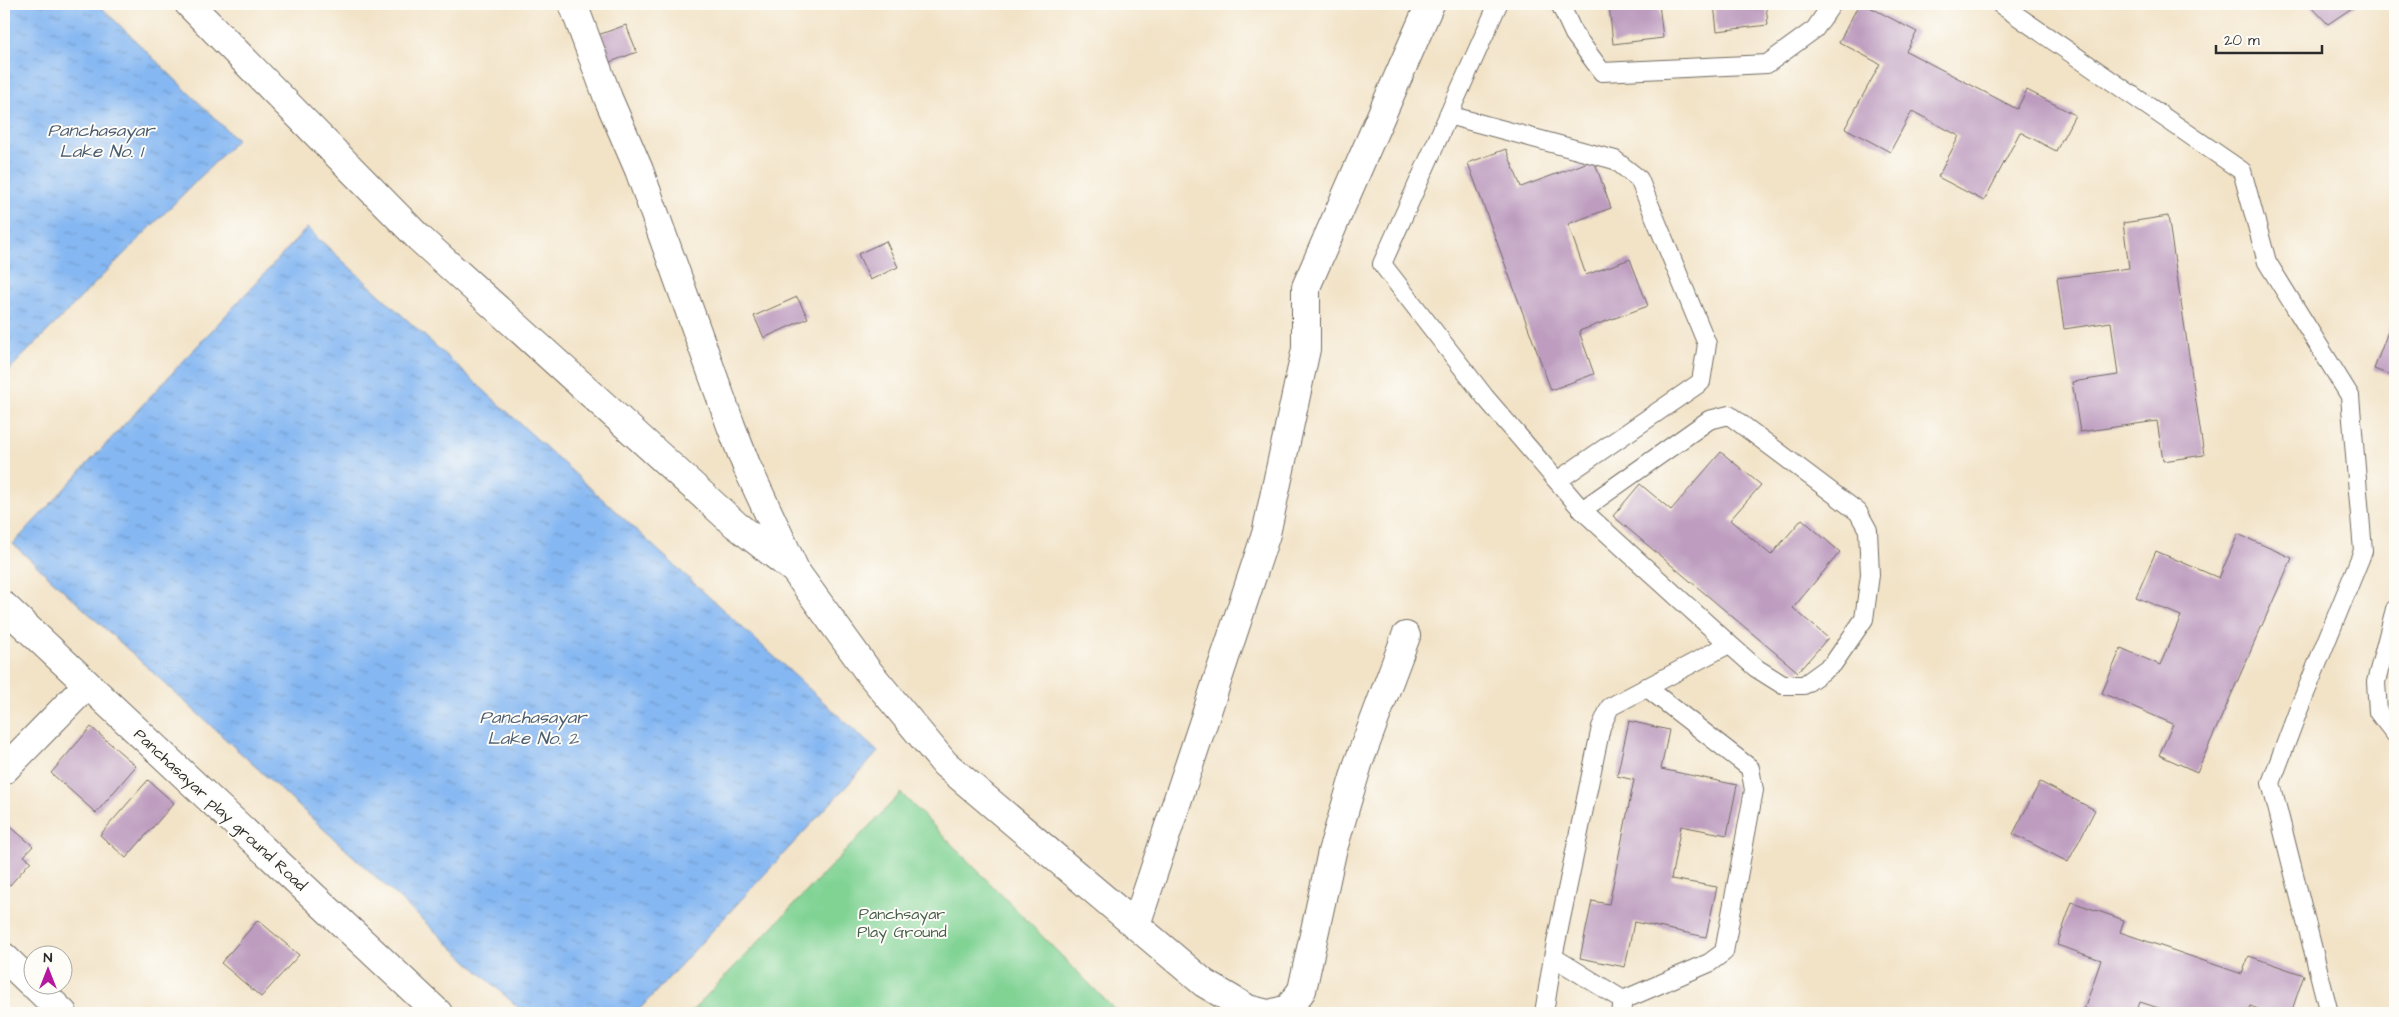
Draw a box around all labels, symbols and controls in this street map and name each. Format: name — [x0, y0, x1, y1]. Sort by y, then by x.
scale bar — [2216, 22, 2323, 54]
text: 20 m — [2224, 30, 2260, 51]
water label: Panchasayar Lake No. 1 — [48, 118, 156, 164]
water label: Panchasayar Lake No. 2 — [480, 705, 588, 751]
street label: Panchasayar play ground Road — [128, 724, 312, 897]
park label: Panchsayar Play Ground — [857, 903, 947, 944]
north arrow — [22, 944, 72, 994]
text: N — [44, 948, 53, 968]

